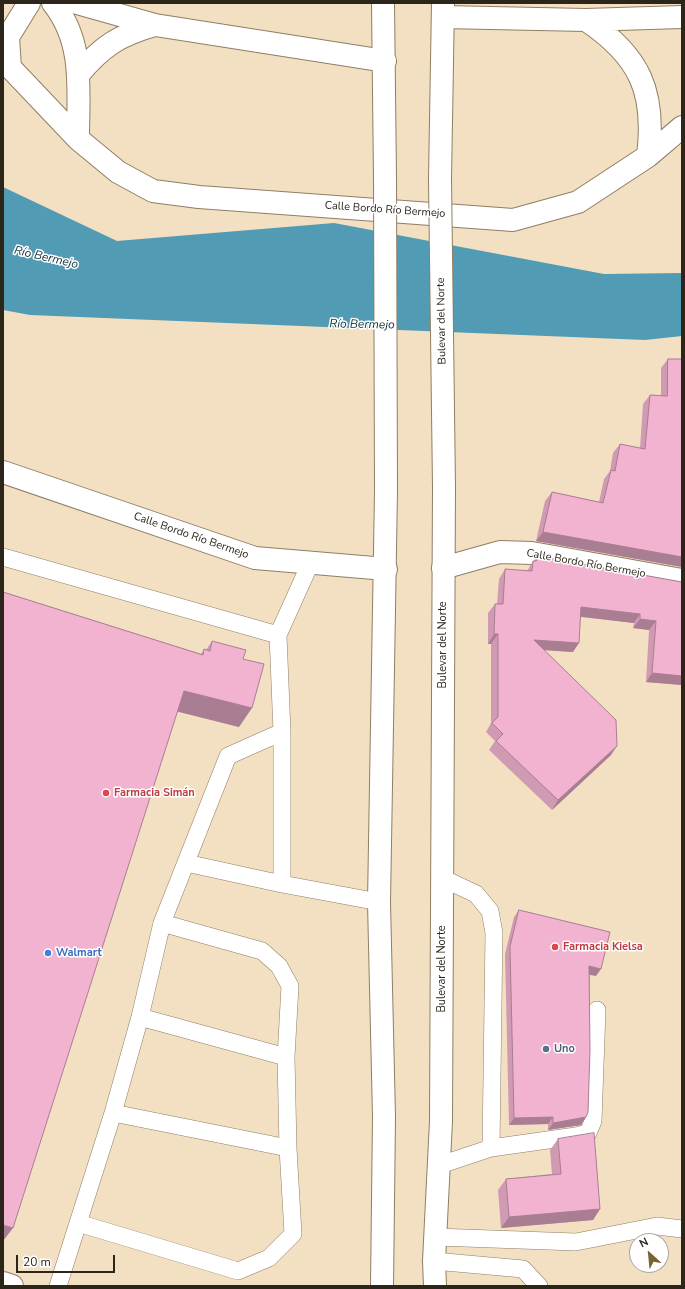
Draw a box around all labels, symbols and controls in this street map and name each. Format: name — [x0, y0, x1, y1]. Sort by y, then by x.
street label: Calle Bordo Río Bermejo — [324, 199, 446, 221]
water label: Río Bermejo — [12, 244, 80, 272]
street label: Bulevar del Norte — [435, 277, 449, 365]
water label: Río Bermejo — [329, 317, 395, 333]
street label: Calle Bordo Río Bermejo — [132, 510, 250, 562]
street label: Calle Bordo Río Bermejo — [525, 547, 647, 581]
street label: Bulevar del Norte — [436, 601, 450, 689]
place label: Farmacia Simán — [114, 786, 195, 800]
marker: Farmacia Simán — [101, 788, 111, 798]
street label: Bulevar del Norte — [435, 925, 449, 1013]
place label: Farmacia Kielsa — [563, 940, 643, 954]
marker: Farmacia Kielsa — [550, 942, 560, 952]
place label: Walmart — [56, 946, 102, 960]
marker: Walmart — [43, 948, 53, 958]
place label: Uno — [554, 1042, 575, 1056]
marker: Uno — [541, 1044, 551, 1054]
north arrow — [629, 1233, 669, 1273]
text: N — [637, 1234, 651, 1251]
scale bar — [18, 1247, 117, 1273]
text: 20 m — [23, 1254, 51, 1270]

